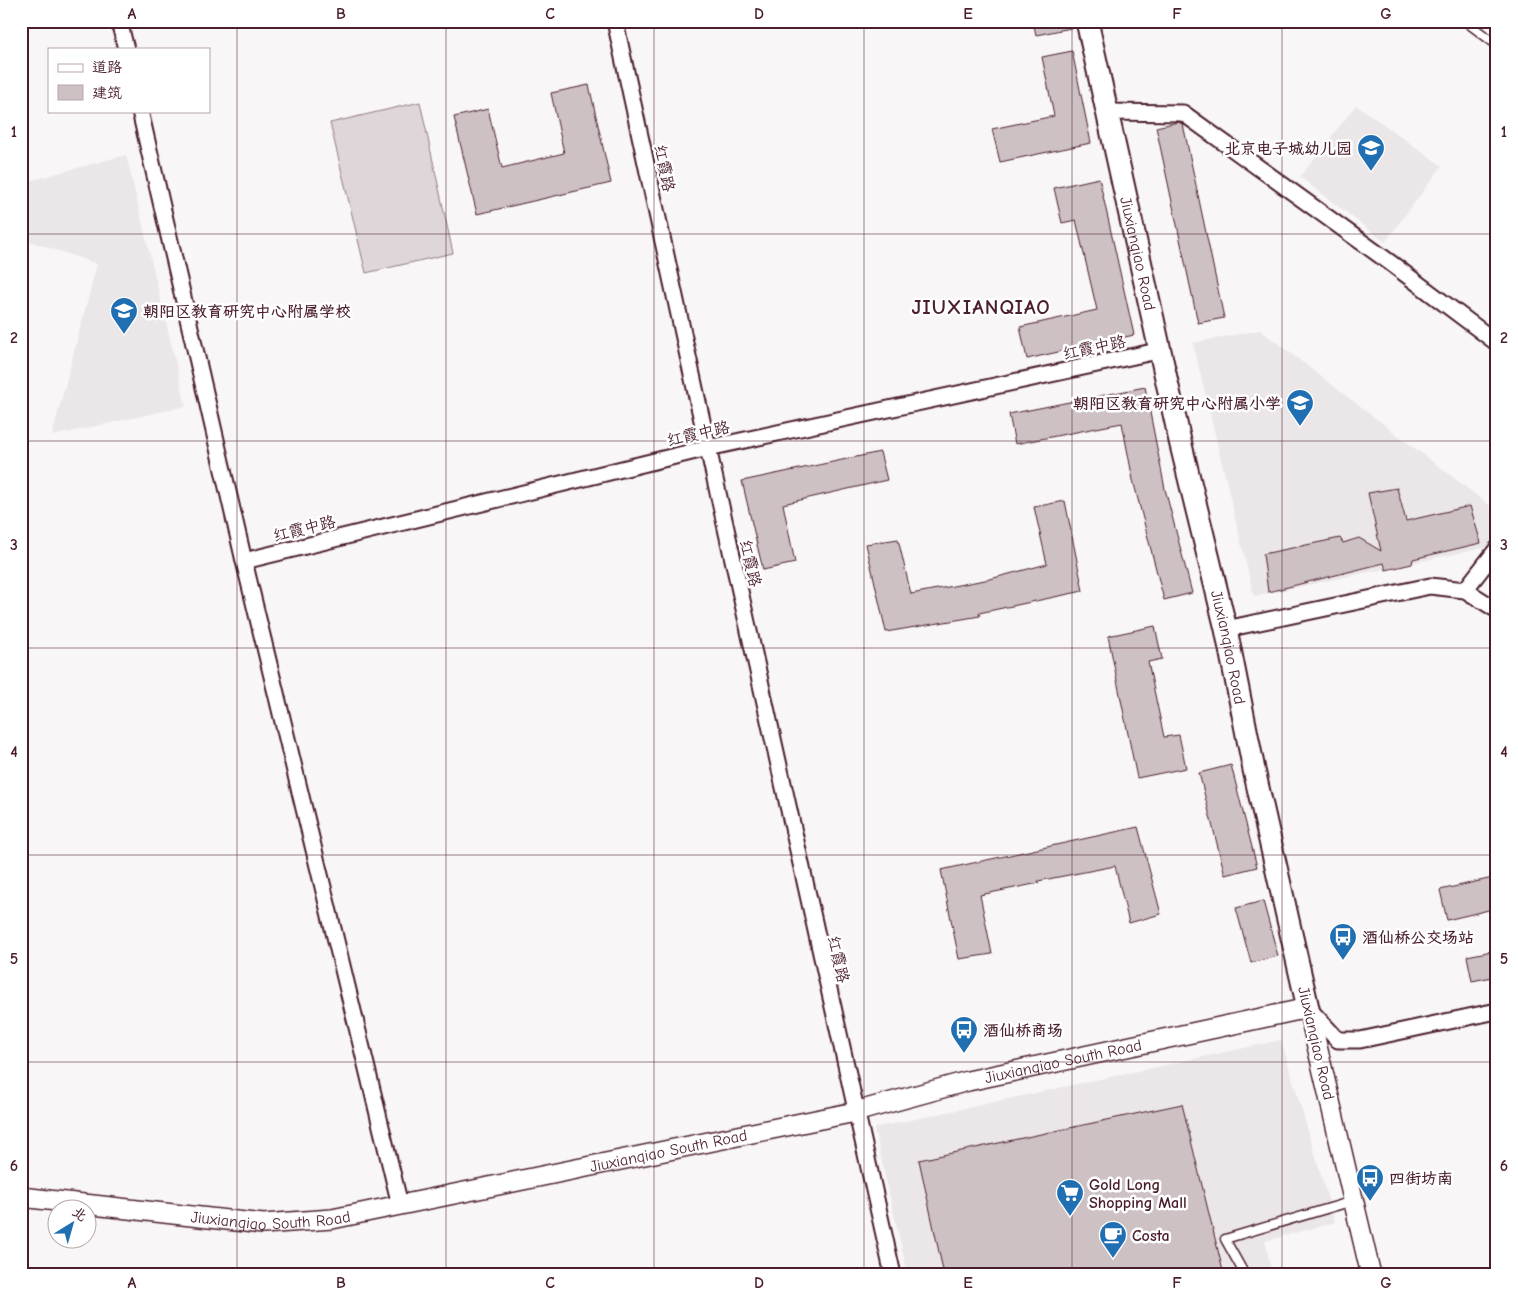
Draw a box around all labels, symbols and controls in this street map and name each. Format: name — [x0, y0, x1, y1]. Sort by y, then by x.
text: A — [128, 5, 137, 23]
text: B — [336, 5, 346, 23]
text: C — [545, 5, 555, 23]
text: D — [754, 5, 764, 23]
text: E — [963, 5, 973, 23]
text: F — [1172, 5, 1182, 23]
text: G — [1380, 5, 1392, 23]
legend — [48, 48, 210, 112]
text: 道路 — [92, 58, 122, 76]
text: 建筑 — [92, 84, 122, 102]
text: 1 — [11, 123, 17, 141]
text: 1 — [1501, 123, 1507, 141]
school or university icon: 北京电子城幼儿园 — [1356, 133, 1386, 172]
place label: 北京电子城幼儿园 — [1224, 140, 1352, 158]
street label: 红霞路 — [650, 143, 678, 194]
street label: Jiuxianqiao Road — [1116, 195, 1159, 312]
district label: JIUXIANQIAO — [911, 295, 1051, 319]
school or university icon: 朝阳区教育研究中心附属学校 — [109, 296, 139, 335]
place label: 朝阳区教育研究中心附属学校 — [143, 303, 351, 321]
text: 2 — [10, 329, 18, 347]
text: 2 — [1500, 329, 1508, 347]
street label: 红霞中路 — [1061, 333, 1127, 363]
school or university icon: 朝阳区教育研究中心附属小学 — [1285, 388, 1315, 427]
place label: 朝阳区教育研究中心附属小学 — [1073, 395, 1281, 413]
street label: 红霞中路 — [665, 418, 731, 450]
street label: 红霞中路 — [271, 512, 337, 545]
text: 3 — [10, 536, 18, 554]
text: 3 — [1500, 536, 1508, 554]
street label: 红霞路 — [736, 538, 764, 589]
street label: Jiuxianqiao Road — [1207, 588, 1249, 706]
text: 4 — [10, 743, 18, 761]
text: 4 — [1500, 743, 1508, 761]
bus stop icon: 酒仙桥公交场站 — [1328, 922, 1358, 961]
place label: 酒仙桥公交场站 — [1362, 929, 1474, 947]
street label: 红霞路 — [824, 934, 852, 985]
text: 5 — [10, 950, 18, 968]
text: 5 — [1500, 950, 1508, 968]
street label: Jiuxianqiao Road — [1294, 985, 1338, 1102]
bus stop icon: 酒仙桥商场 — [949, 1015, 979, 1054]
place label: 酒仙桥商场 — [983, 1022, 1063, 1040]
street label: Jiuxianqiao South Road — [983, 1036, 1144, 1087]
street label: Jiuxianqiao South Road — [588, 1126, 749, 1176]
text: 6 — [10, 1157, 18, 1175]
text: 6 — [1500, 1157, 1508, 1175]
bus stop icon: 四街坊南 — [1355, 1163, 1385, 1202]
place label: 四街坊南 — [1389, 1170, 1453, 1188]
place label: Gold Long Shopping Mall — [1089, 1176, 1187, 1212]
supermarket icon: Gold Long Shopping Mall — [1055, 1178, 1085, 1217]
north arrow — [48, 1198, 98, 1248]
text: 北 — [69, 1203, 90, 1225]
street label: Jiuxianqiao South Road — [190, 1207, 352, 1234]
cafe icon: Costa — [1098, 1220, 1128, 1259]
place label: Costa — [1132, 1227, 1170, 1245]
text: A — [128, 1274, 137, 1292]
text: B — [336, 1274, 346, 1292]
text: C — [545, 1274, 555, 1292]
text: D — [754, 1274, 764, 1292]
text: E — [963, 1274, 973, 1292]
text: F — [1172, 1274, 1182, 1292]
text: G — [1380, 1274, 1392, 1292]

